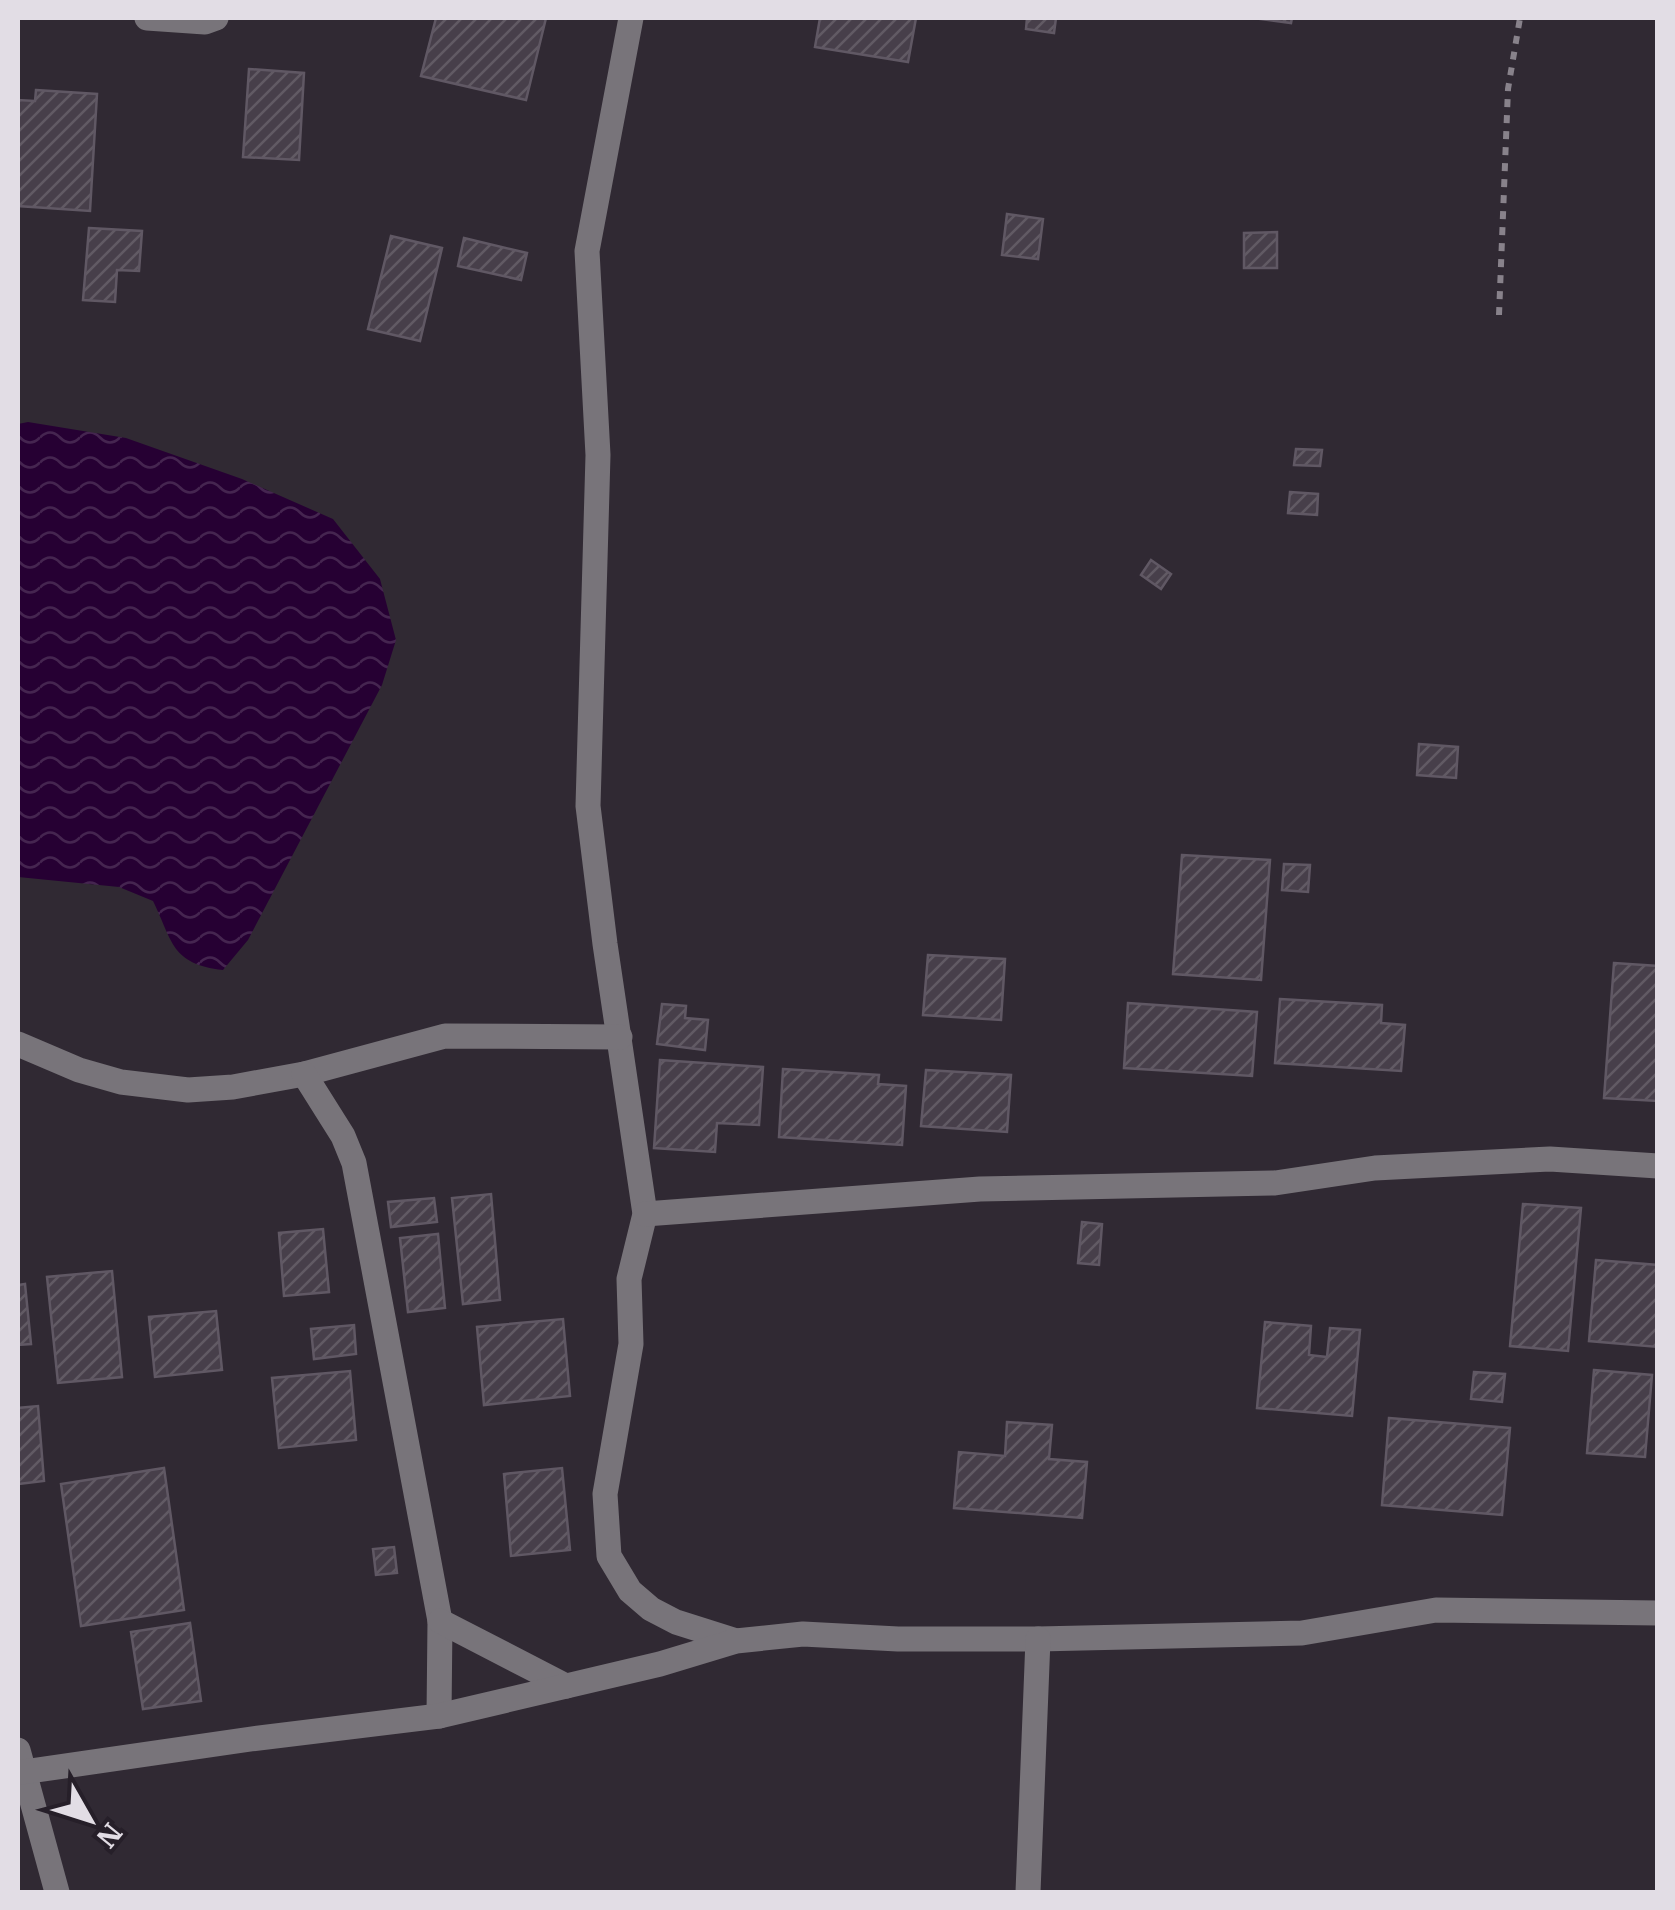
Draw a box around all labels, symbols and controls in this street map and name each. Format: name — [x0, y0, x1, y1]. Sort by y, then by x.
north arrow — [40, 1770, 140, 1870]
text: N — [88, 1816, 131, 1856]

